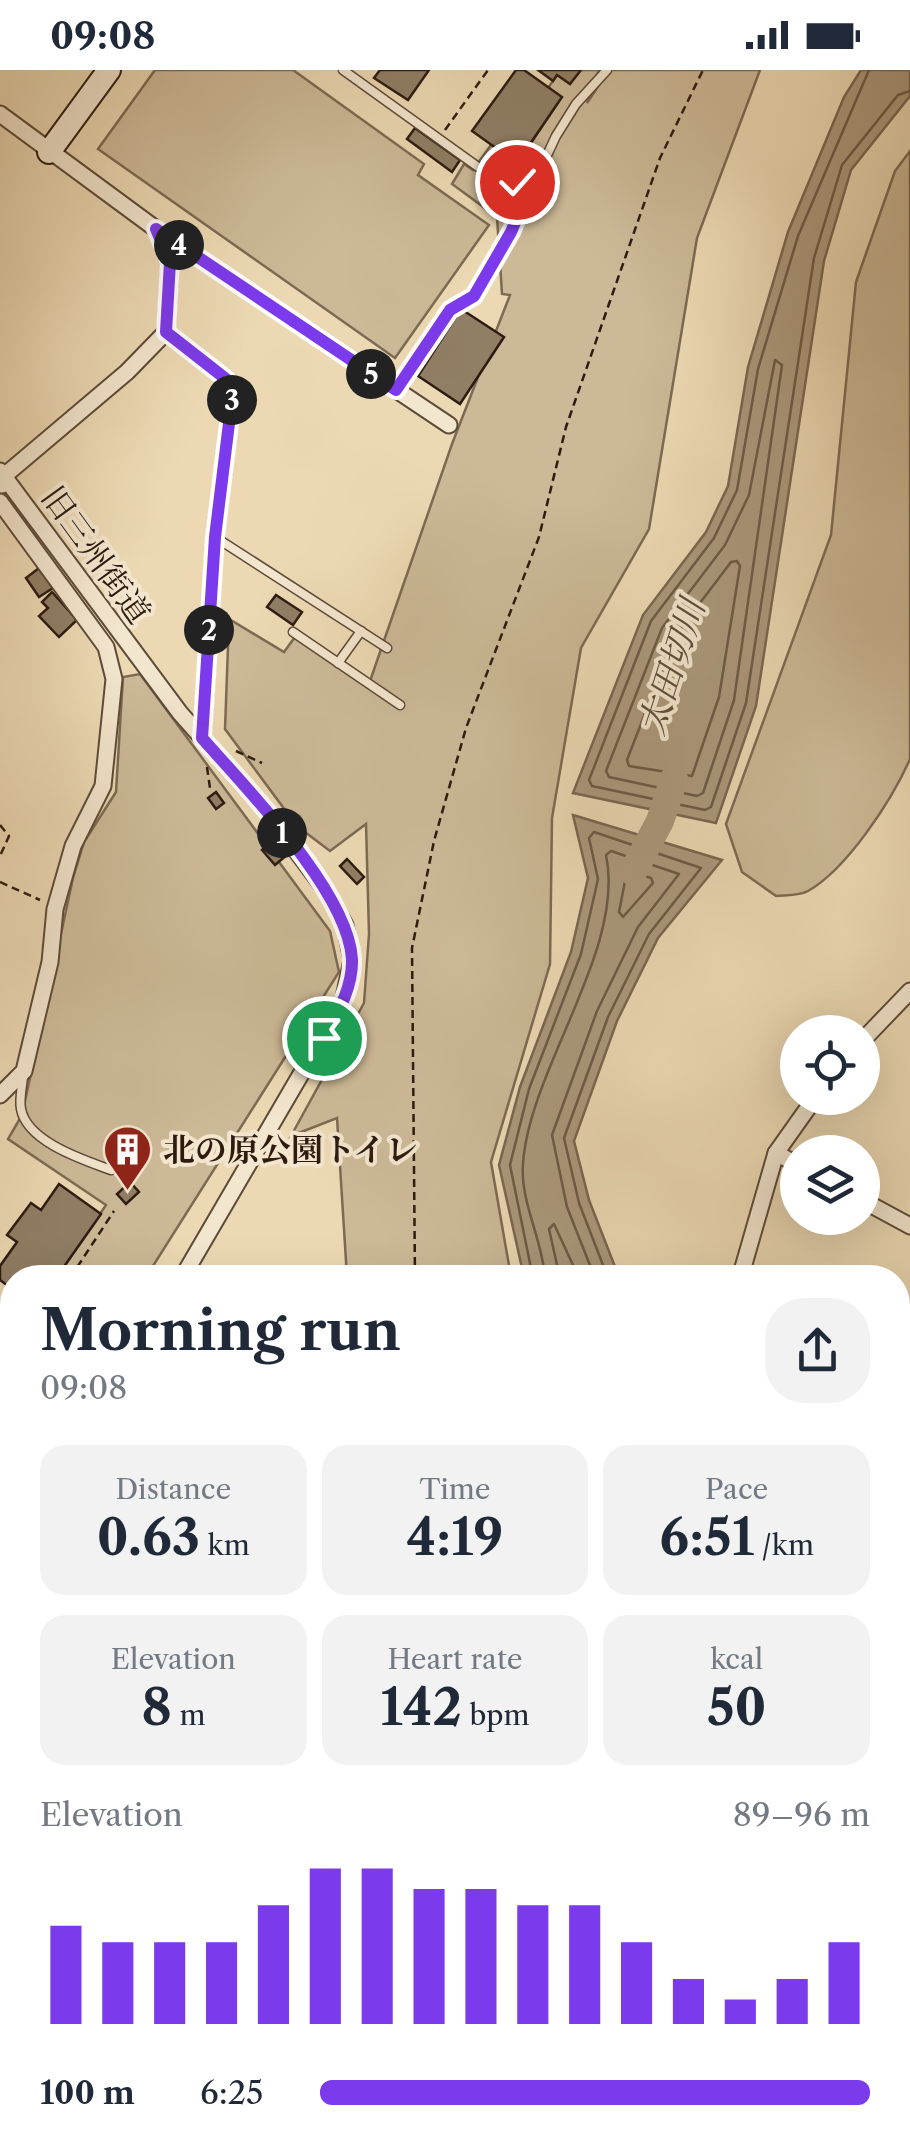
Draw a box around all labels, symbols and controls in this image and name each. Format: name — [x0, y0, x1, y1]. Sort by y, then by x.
text: 09:08 — [50, 12, 156, 59]
pin — [475, 140, 560, 225]
icon: check — [490, 155, 545, 210]
pin: 4 — [154, 220, 204, 270]
text: 4 — [171, 228, 187, 262]
pin: 5 — [346, 349, 396, 399]
text: 5 — [363, 357, 379, 391]
pin: 3 — [207, 375, 257, 425]
text: 3 — [224, 383, 240, 417]
street label: 旧三州街道 — [34, 479, 159, 631]
water label: 太田切川 — [629, 590, 715, 740]
pin: 2 — [184, 605, 234, 655]
text: 2 — [201, 613, 217, 647]
pin: 1 — [257, 808, 307, 858]
text: 1 — [276, 816, 288, 850]
pin — [282, 996, 367, 1081]
icon: arrive — [297, 1011, 352, 1066]
map controls — [780, 1015, 880, 1235]
button: locate — [780, 1015, 880, 1115]
building icon: 北の原公園トイレ — [102, 1124, 154, 1192]
place label: 北の原公園トイレ — [163, 1130, 417, 1169]
button: layers — [780, 1135, 880, 1235]
text: Morning run — [40, 1297, 401, 1364]
button: share — [765, 1298, 870, 1403]
text: 09:08 — [40, 1368, 127, 1407]
text: Distance — [115, 1472, 231, 1506]
text: Time — [420, 1472, 490, 1506]
text: Pace — [705, 1472, 768, 1506]
text: 0.63 — [97, 1506, 200, 1568]
text: 4:19 — [407, 1506, 503, 1568]
text: 6:51 — [659, 1506, 754, 1568]
text: km — [200, 1528, 250, 1562]
text: /km — [754, 1528, 814, 1562]
text: Elevation — [111, 1642, 236, 1676]
text: Heart rate — [388, 1642, 522, 1676]
text: kcal — [710, 1642, 763, 1676]
text: 8 — [141, 1676, 172, 1738]
text: 142 — [380, 1676, 462, 1738]
text: 50 — [707, 1676, 766, 1738]
text: m — [172, 1698, 205, 1732]
text: bpm — [462, 1698, 530, 1732]
text: Elevation — [40, 1795, 183, 1834]
text: 89–96 m — [733, 1795, 870, 1834]
text: 100 m — [40, 2073, 135, 2112]
text: 6:25 — [200, 2073, 264, 2112]

